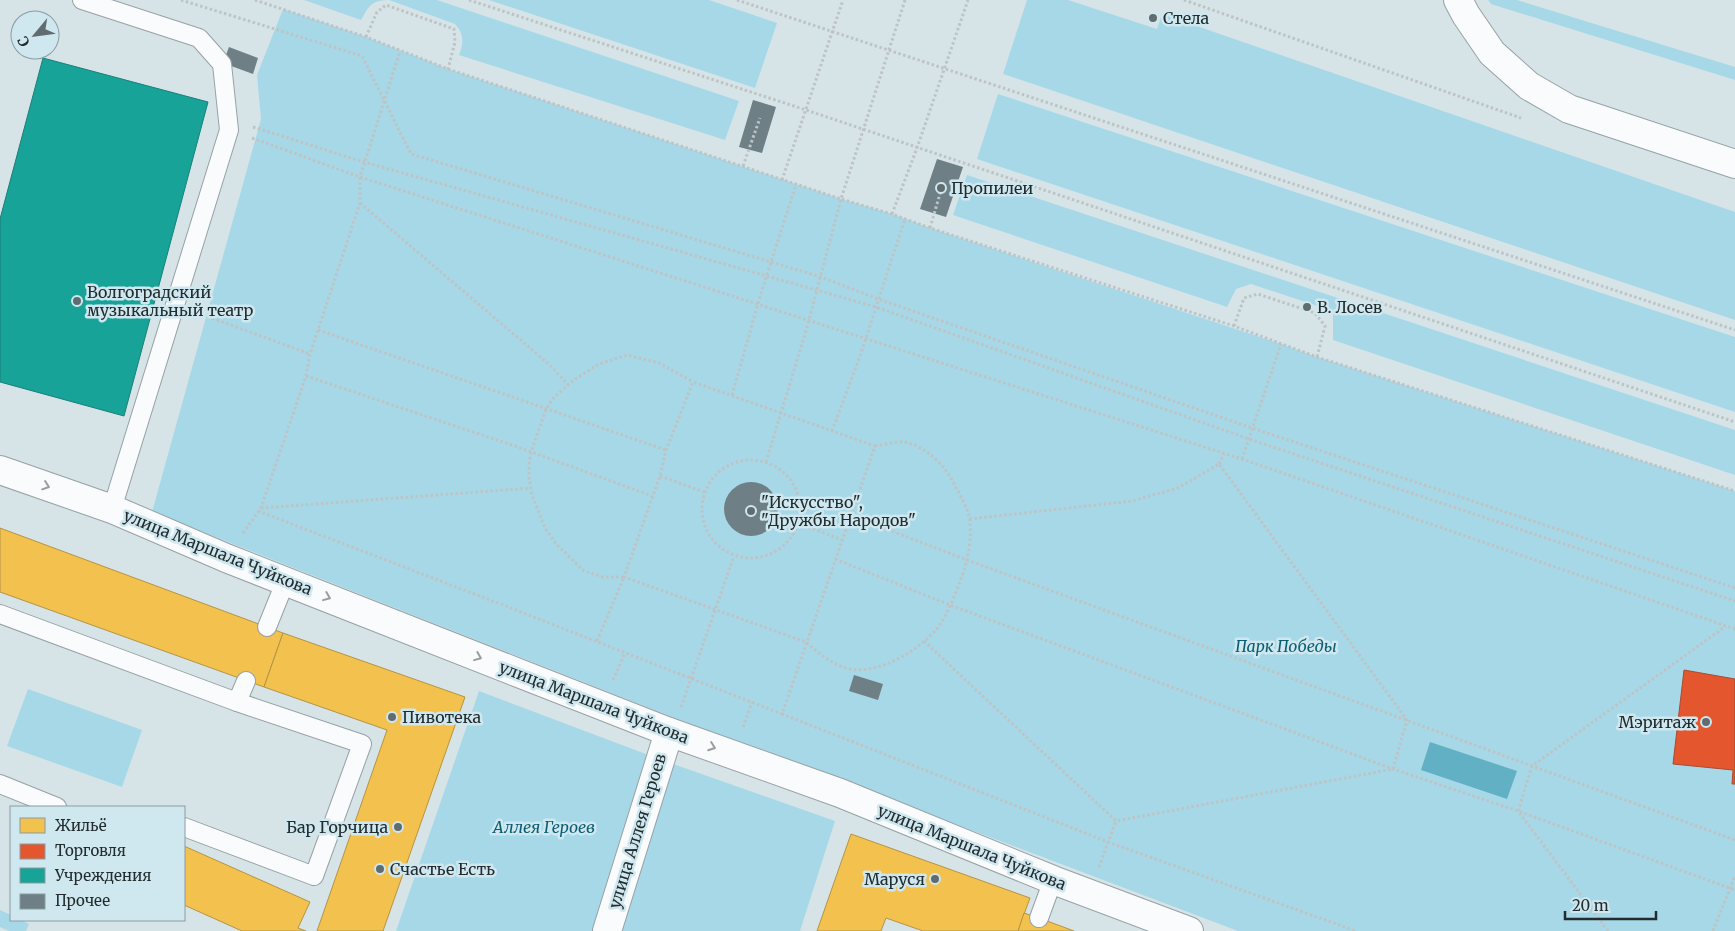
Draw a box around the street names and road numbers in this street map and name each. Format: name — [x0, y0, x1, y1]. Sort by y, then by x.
street label: улица Маршала Чуйкова — [121, 505, 316, 599]
street label: улица Маршала Чуйкова — [496, 657, 692, 748]
street label: улица Аллея Героев — [604, 751, 670, 911]
street label: улица Маршала Чуйкова — [875, 800, 1070, 894]

